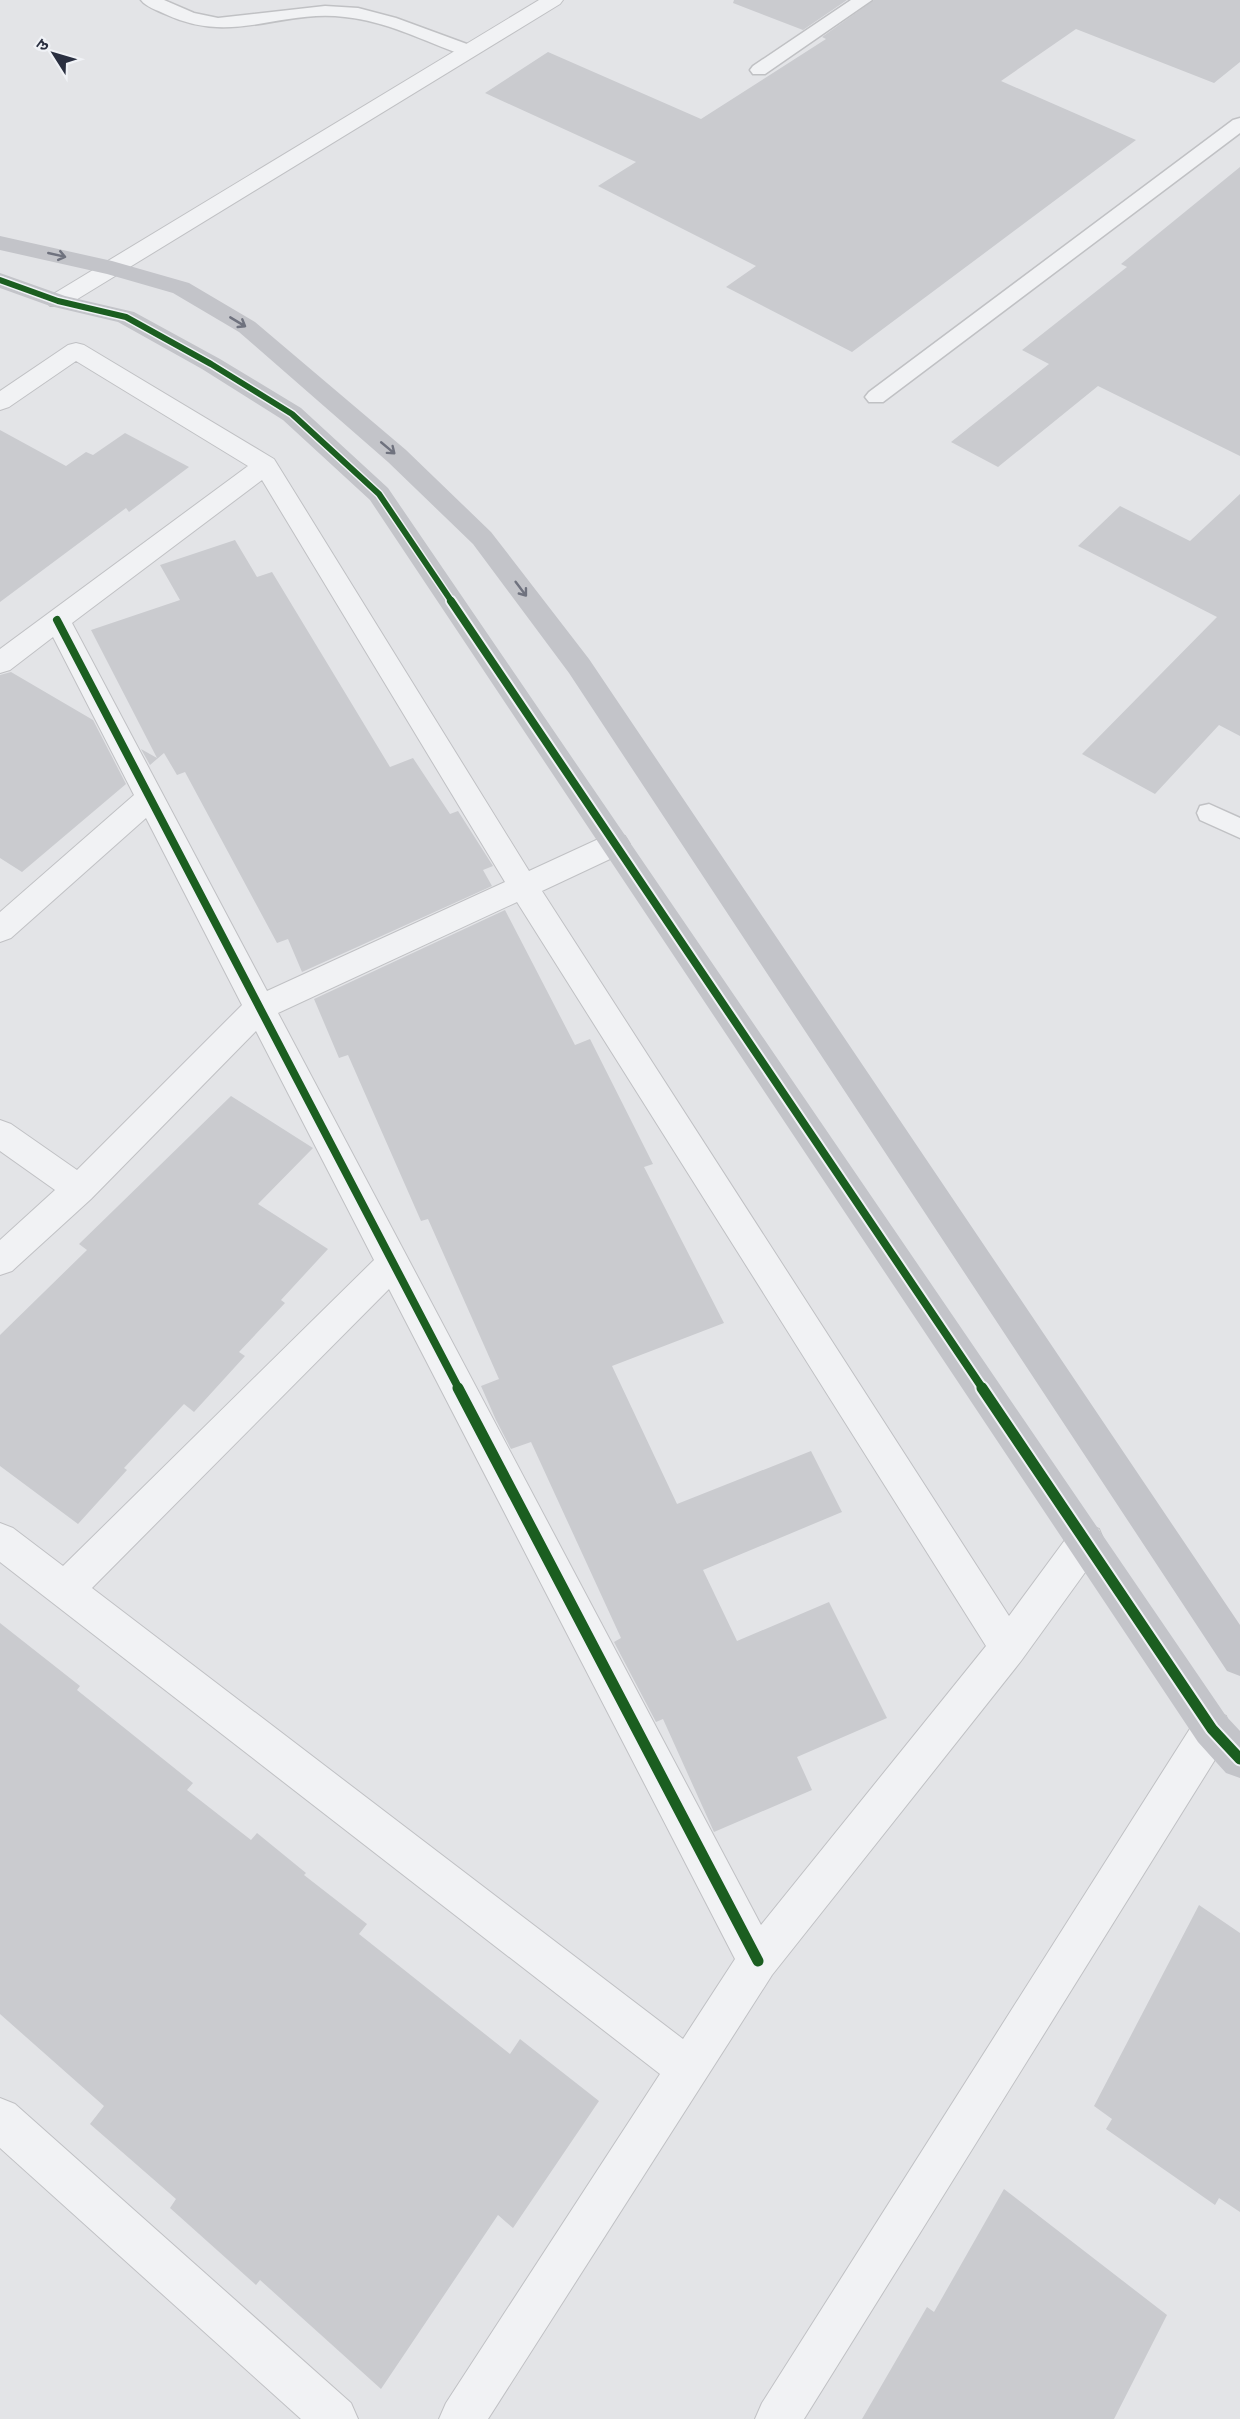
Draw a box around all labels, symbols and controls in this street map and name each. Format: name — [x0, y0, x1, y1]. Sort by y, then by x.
north arrow — [24, 24, 84, 84]
text: उ — [30, 34, 54, 55]
one-way arrow — [47, 250, 66, 261]
one-way arrow — [229, 317, 246, 329]
one-way arrow — [380, 441, 396, 454]
one-way arrow — [514, 581, 527, 597]

